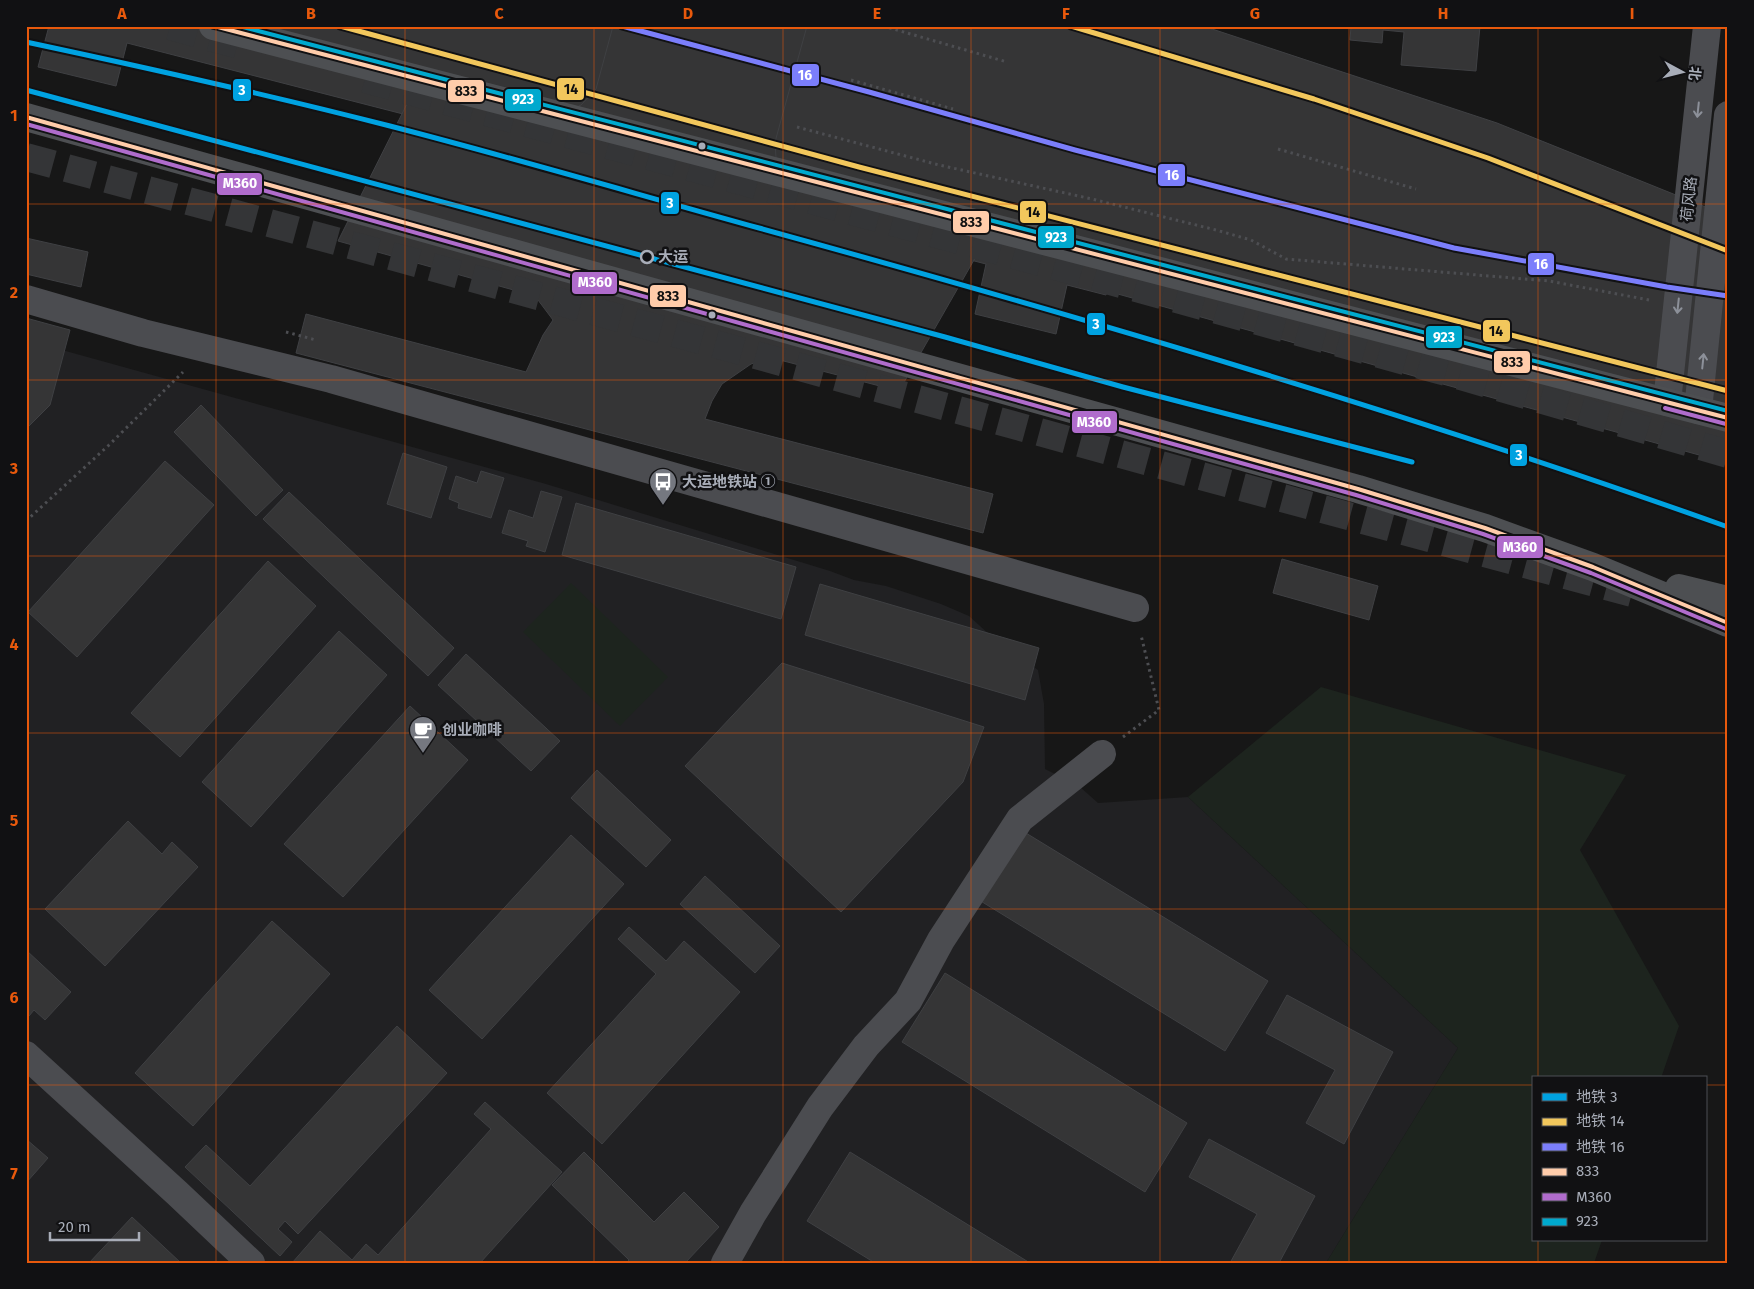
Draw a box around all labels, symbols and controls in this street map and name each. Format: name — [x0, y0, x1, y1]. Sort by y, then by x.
text: A — [116, 4, 127, 23]
text: B — [306, 4, 316, 23]
text: C — [494, 4, 504, 23]
text: D — [683, 4, 693, 23]
text: E — [873, 4, 881, 23]
text: F — [1062, 4, 1070, 23]
text: G — [1250, 4, 1260, 23]
text: H — [1438, 4, 1448, 23]
text: I — [1630, 4, 1634, 23]
north arrow — [1656, 48, 1706, 98]
line badge: 16 — [791, 63, 820, 87]
text: 北 — [1685, 66, 1704, 82]
text: 16 — [798, 67, 812, 84]
line badge: 14 — [556, 77, 585, 101]
line badge: 3 — [232, 78, 252, 102]
line badge: 833 — [447, 79, 485, 103]
text: 14 — [564, 81, 578, 98]
text: 3 — [237, 82, 246, 99]
text: 833 — [455, 83, 477, 100]
line badge: 923 — [504, 88, 542, 112]
text: 923 — [512, 91, 534, 108]
one-way arrow — [1693, 101, 1703, 117]
text: 1 — [10, 106, 18, 125]
unlabelled marker — [697, 141, 707, 151]
line badge: 16 — [1157, 163, 1186, 187]
text: 16 — [1165, 167, 1179, 184]
line badge: M360 — [216, 172, 263, 196]
text: M360 — [223, 175, 257, 192]
street label: 荷风路 — [1678, 176, 1700, 222]
line badge: 3 — [660, 191, 680, 215]
text: 3 — [665, 195, 674, 212]
line badge: 14 — [1019, 200, 1047, 224]
text: 14 — [1026, 204, 1040, 221]
line badge: 833 — [952, 210, 990, 234]
text: 833 — [960, 214, 982, 231]
line badge: 923 — [1037, 225, 1075, 249]
text: 923 — [1045, 229, 1067, 246]
place label: 大运 — [658, 248, 688, 266]
marker: 大运 — [640, 250, 654, 264]
line badge: 16 — [1527, 252, 1555, 276]
text: 16 — [1534, 256, 1548, 273]
line badge: M360 — [571, 271, 618, 295]
text: M360 — [578, 274, 612, 291]
text: 2 — [10, 283, 18, 302]
line badge: 833 — [649, 284, 687, 308]
text: 833 — [657, 288, 679, 305]
one-way arrow — [1673, 298, 1683, 314]
unlabelled marker — [707, 310, 717, 320]
line badge: 3 — [1086, 312, 1106, 336]
text: 3 — [1091, 316, 1100, 333]
line badge: 14 — [1482, 319, 1511, 343]
text: 14 — [1489, 323, 1503, 340]
line badge: 923 — [1425, 325, 1463, 349]
text: 923 — [1433, 329, 1455, 346]
line badge: 833 — [1493, 350, 1531, 374]
text: 833 — [1501, 354, 1523, 371]
one-way arrow — [1698, 354, 1708, 370]
line badge: M360 — [1071, 410, 1118, 434]
text: M360 — [1077, 414, 1111, 431]
line badge: 3 — [1509, 443, 1528, 467]
text: 3 — [1514, 447, 1523, 464]
text: 3 — [9, 459, 18, 478]
bus stop icon: 大运地铁站 ① — [648, 467, 678, 506]
place label: 大运地铁站 ① — [682, 473, 776, 491]
line badge: M360 — [1496, 535, 1544, 559]
text: M360 — [1503, 539, 1537, 556]
text: 4 — [9, 635, 19, 654]
cafe icon: 创业咖啡 — [408, 715, 438, 754]
place label: 创业咖啡 — [442, 721, 502, 739]
text: 5 — [10, 811, 19, 830]
text: 6 — [9, 988, 19, 1007]
legend — [1532, 1076, 1706, 1242]
text: 地铁 3 — [1576, 1088, 1617, 1106]
text: 地铁 14 — [1576, 1112, 1624, 1130]
text: 地铁 16 — [1576, 1138, 1624, 1156]
text: 833 — [1576, 1162, 1599, 1180]
text: 7 — [10, 1164, 18, 1183]
text: M360 — [1576, 1188, 1612, 1206]
scale bar — [50, 1209, 139, 1241]
text: 923 — [1576, 1212, 1598, 1230]
text: 20 m — [58, 1218, 91, 1236]

